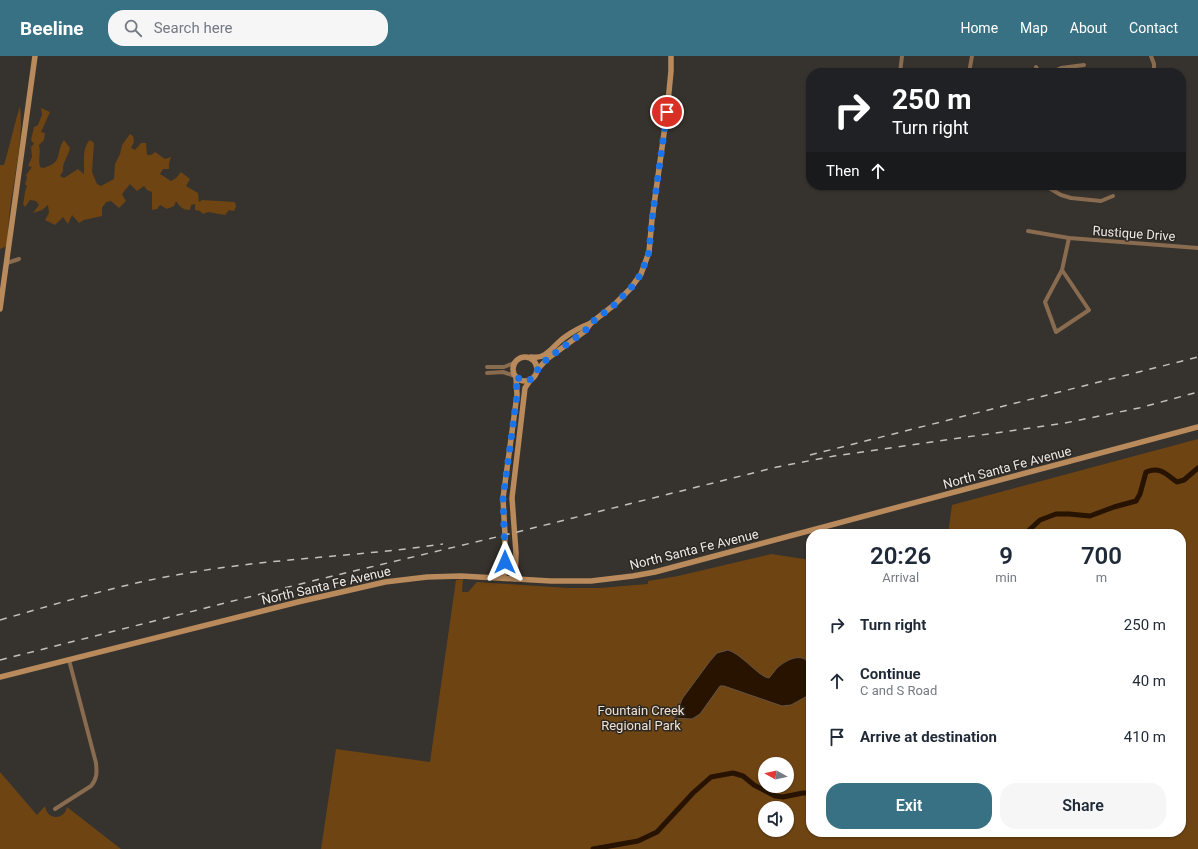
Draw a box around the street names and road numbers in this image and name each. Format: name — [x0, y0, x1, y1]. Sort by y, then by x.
street label: Rustique Drive — [1092, 223, 1176, 244]
street label: North Santa Fe Avenue — [941, 443, 1073, 492]
street label: North Santa Fe Avenue — [628, 526, 760, 573]
street label: North Santa Fe Avenue — [260, 563, 392, 608]

